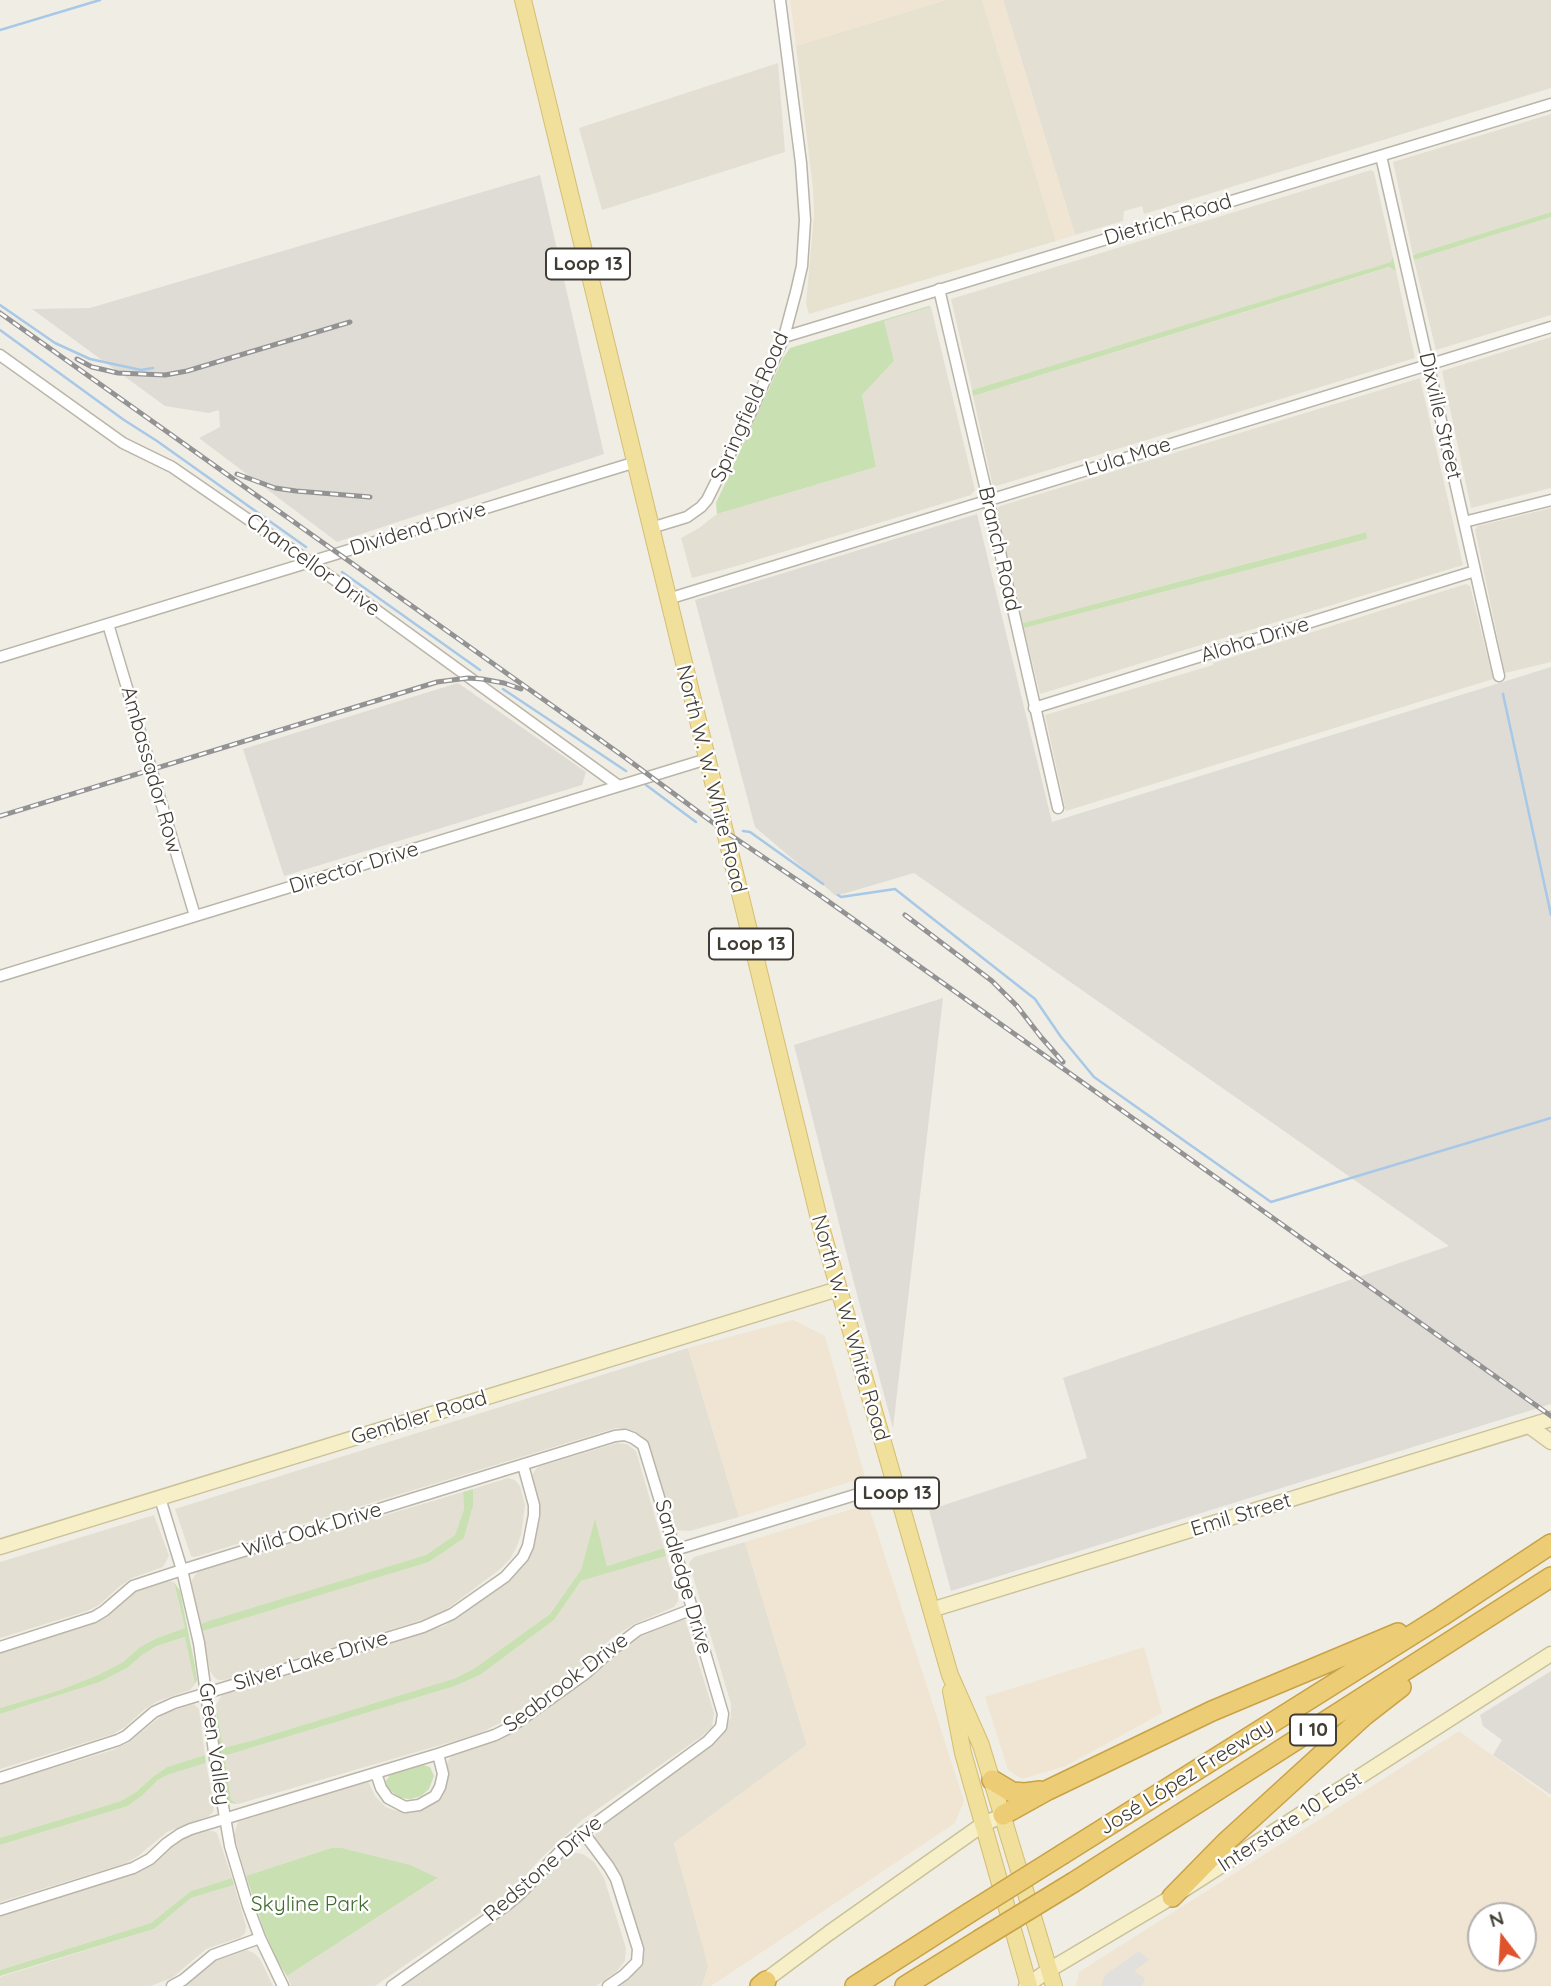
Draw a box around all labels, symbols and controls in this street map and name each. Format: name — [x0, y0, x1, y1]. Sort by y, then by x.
street label: Dietrich Road — [1101, 189, 1235, 251]
road number: Loop 13 — [546, 248, 630, 280]
street label: Springfield Road — [706, 328, 794, 486]
street label: Dixville Street — [1413, 350, 1467, 482]
street label: Lula Mae — [1082, 432, 1174, 482]
street label: Branch Road — [972, 484, 1026, 614]
street label: Dividend Drive — [347, 496, 489, 562]
street label: Chancellor Drive — [241, 508, 385, 622]
street label: Aloha Drive — [1198, 612, 1312, 668]
street label: North W. W. White Road — [670, 662, 752, 896]
street label: Ambassador Row — [115, 684, 187, 856]
street label: Director Drive — [286, 836, 422, 900]
road number: Loop 13 — [709, 928, 793, 960]
street label: North W. W. White Road — [806, 1212, 894, 1444]
street label: Gembler Road — [348, 1385, 490, 1451]
road number: Loop 13 — [855, 1478, 939, 1508]
street label: Emil Street — [1188, 1488, 1294, 1542]
street label: Wild Oak Drive — [239, 1497, 385, 1563]
street label: Sandledge Drive — [649, 1497, 717, 1657]
street label: Silver Lake Drive — [231, 1626, 391, 1696]
street label: Seabrook Drive — [499, 1628, 633, 1738]
street label: Green Valley — [193, 1681, 235, 1807]
street label: José López Freeway — [1095, 1713, 1277, 1841]
road number: I 10 — [1290, 1714, 1336, 1746]
street label: Interstate 10 East — [1213, 1766, 1367, 1878]
street label: Redstone Drive — [479, 1811, 607, 1927]
park label: Skyline Park — [251, 1892, 369, 1918]
north arrow — [1467, 1902, 1537, 1972]
text: N — [1486, 1905, 1507, 1932]

